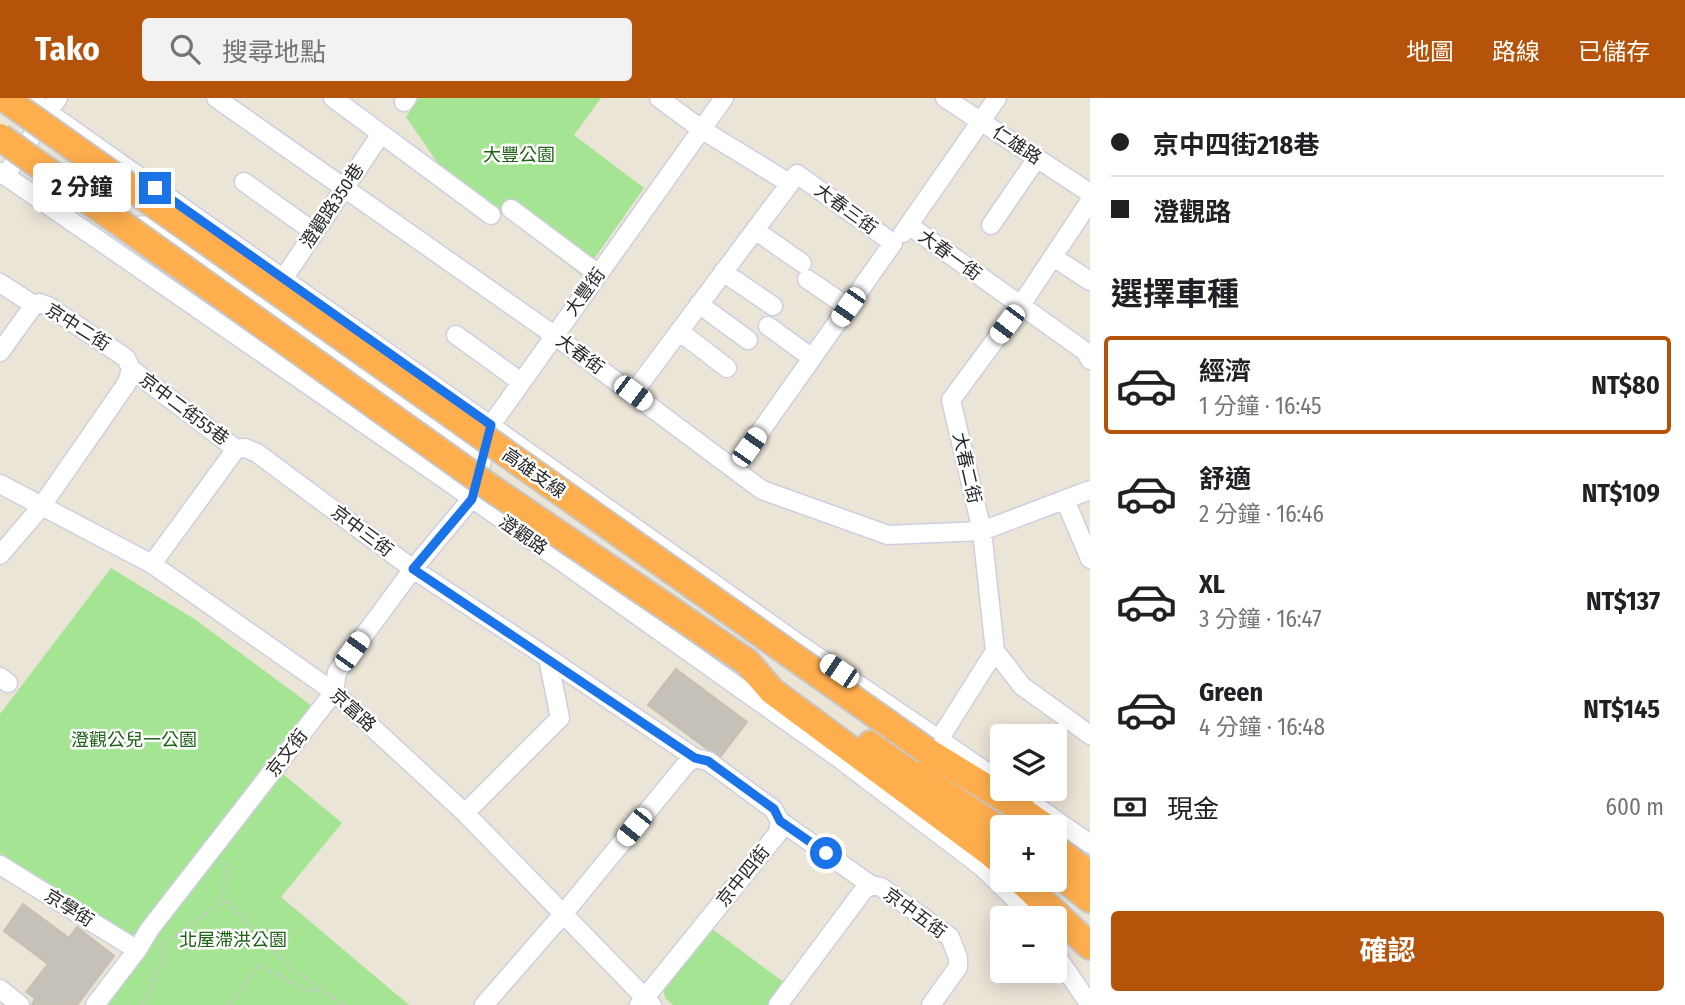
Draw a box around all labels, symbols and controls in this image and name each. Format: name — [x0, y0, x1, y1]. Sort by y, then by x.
search box — [142, 18, 632, 81]
text: Tako — [35, 29, 100, 69]
icon: search — [166, 30, 204, 68]
text: 搜尋地點 — [222, 37, 326, 68]
text: 地圖 — [1406, 38, 1454, 66]
text: 路線 — [1492, 38, 1540, 66]
text: 已儲存 — [1578, 38, 1650, 66]
street label: 仁雄路 — [988, 121, 1046, 169]
text: 京中四街218巷 — [1153, 130, 1319, 161]
park label: 大豐公園 — [483, 144, 555, 166]
street label: 澄觀路350巷 — [296, 159, 368, 253]
callout: 2 分鐘 — [32, 164, 130, 212]
route end — [139, 172, 171, 204]
text: 2 分鐘 — [51, 173, 113, 201]
street label: 大春三街 — [810, 179, 882, 239]
text: 澄觀路 — [1153, 197, 1231, 228]
street label: 大春一街 — [914, 225, 986, 285]
street label: 大豐街 — [560, 264, 610, 320]
text: 選擇車種 — [1111, 275, 1239, 313]
car — [828, 284, 869, 330]
street label: 京中二街 — [42, 299, 114, 355]
car — [986, 301, 1029, 347]
street label: 大春街 — [552, 329, 608, 379]
icon: car — [1115, 354, 1178, 417]
text: 經濟 — [1199, 356, 1251, 387]
street label: 京中二街55巷 — [135, 368, 233, 450]
text: NT$80 — [1591, 370, 1660, 401]
car — [610, 372, 657, 414]
text: 1 分鐘 · 16:45 — [1199, 392, 1322, 420]
car — [729, 424, 770, 470]
street label: 大春二街 — [948, 430, 986, 506]
street label: 高雄支線 — [498, 443, 570, 503]
icon: car — [1115, 462, 1178, 525]
text: 舒適 — [1199, 464, 1251, 495]
text: NT$109 — [1582, 478, 1660, 509]
text: 2 分鐘 · 16:46 — [1199, 500, 1324, 528]
street label: 京中三街 — [327, 501, 397, 561]
street label: 澄觀路 — [495, 511, 551, 559]
text: XL — [1199, 569, 1225, 600]
icon: car — [1115, 570, 1178, 633]
text: NT$137 — [1586, 586, 1660, 617]
text: 3 分鐘 · 16:47 — [1199, 605, 1322, 633]
car — [332, 628, 373, 674]
car — [816, 651, 863, 691]
text: Green — [1199, 677, 1263, 708]
icon: car — [1115, 678, 1178, 741]
street label: 京富路 — [326, 684, 380, 736]
text: NT$145 — [1583, 694, 1660, 725]
text: 4 分鐘 · 16:48 — [1199, 713, 1325, 741]
map controls — [990, 724, 1067, 983]
button: layers — [990, 724, 1067, 801]
street label: 京文街 — [262, 725, 312, 781]
park label: 澄觀公兒一公園 — [71, 729, 197, 751]
icon: cash — [1111, 788, 1149, 826]
text: 600 m — [1606, 793, 1664, 821]
text: 現金 — [1167, 794, 1219, 825]
car — [613, 804, 656, 850]
button: + — [990, 815, 1067, 892]
route start — [810, 837, 842, 869]
street label: 京中四街 — [712, 841, 774, 911]
street label: 京中五街 — [879, 883, 951, 943]
street label: 京學街 — [40, 884, 98, 932]
button: − — [990, 906, 1067, 983]
button: 確認 — [1111, 911, 1664, 991]
park label: 北屋滯洪公園 — [179, 929, 287, 951]

